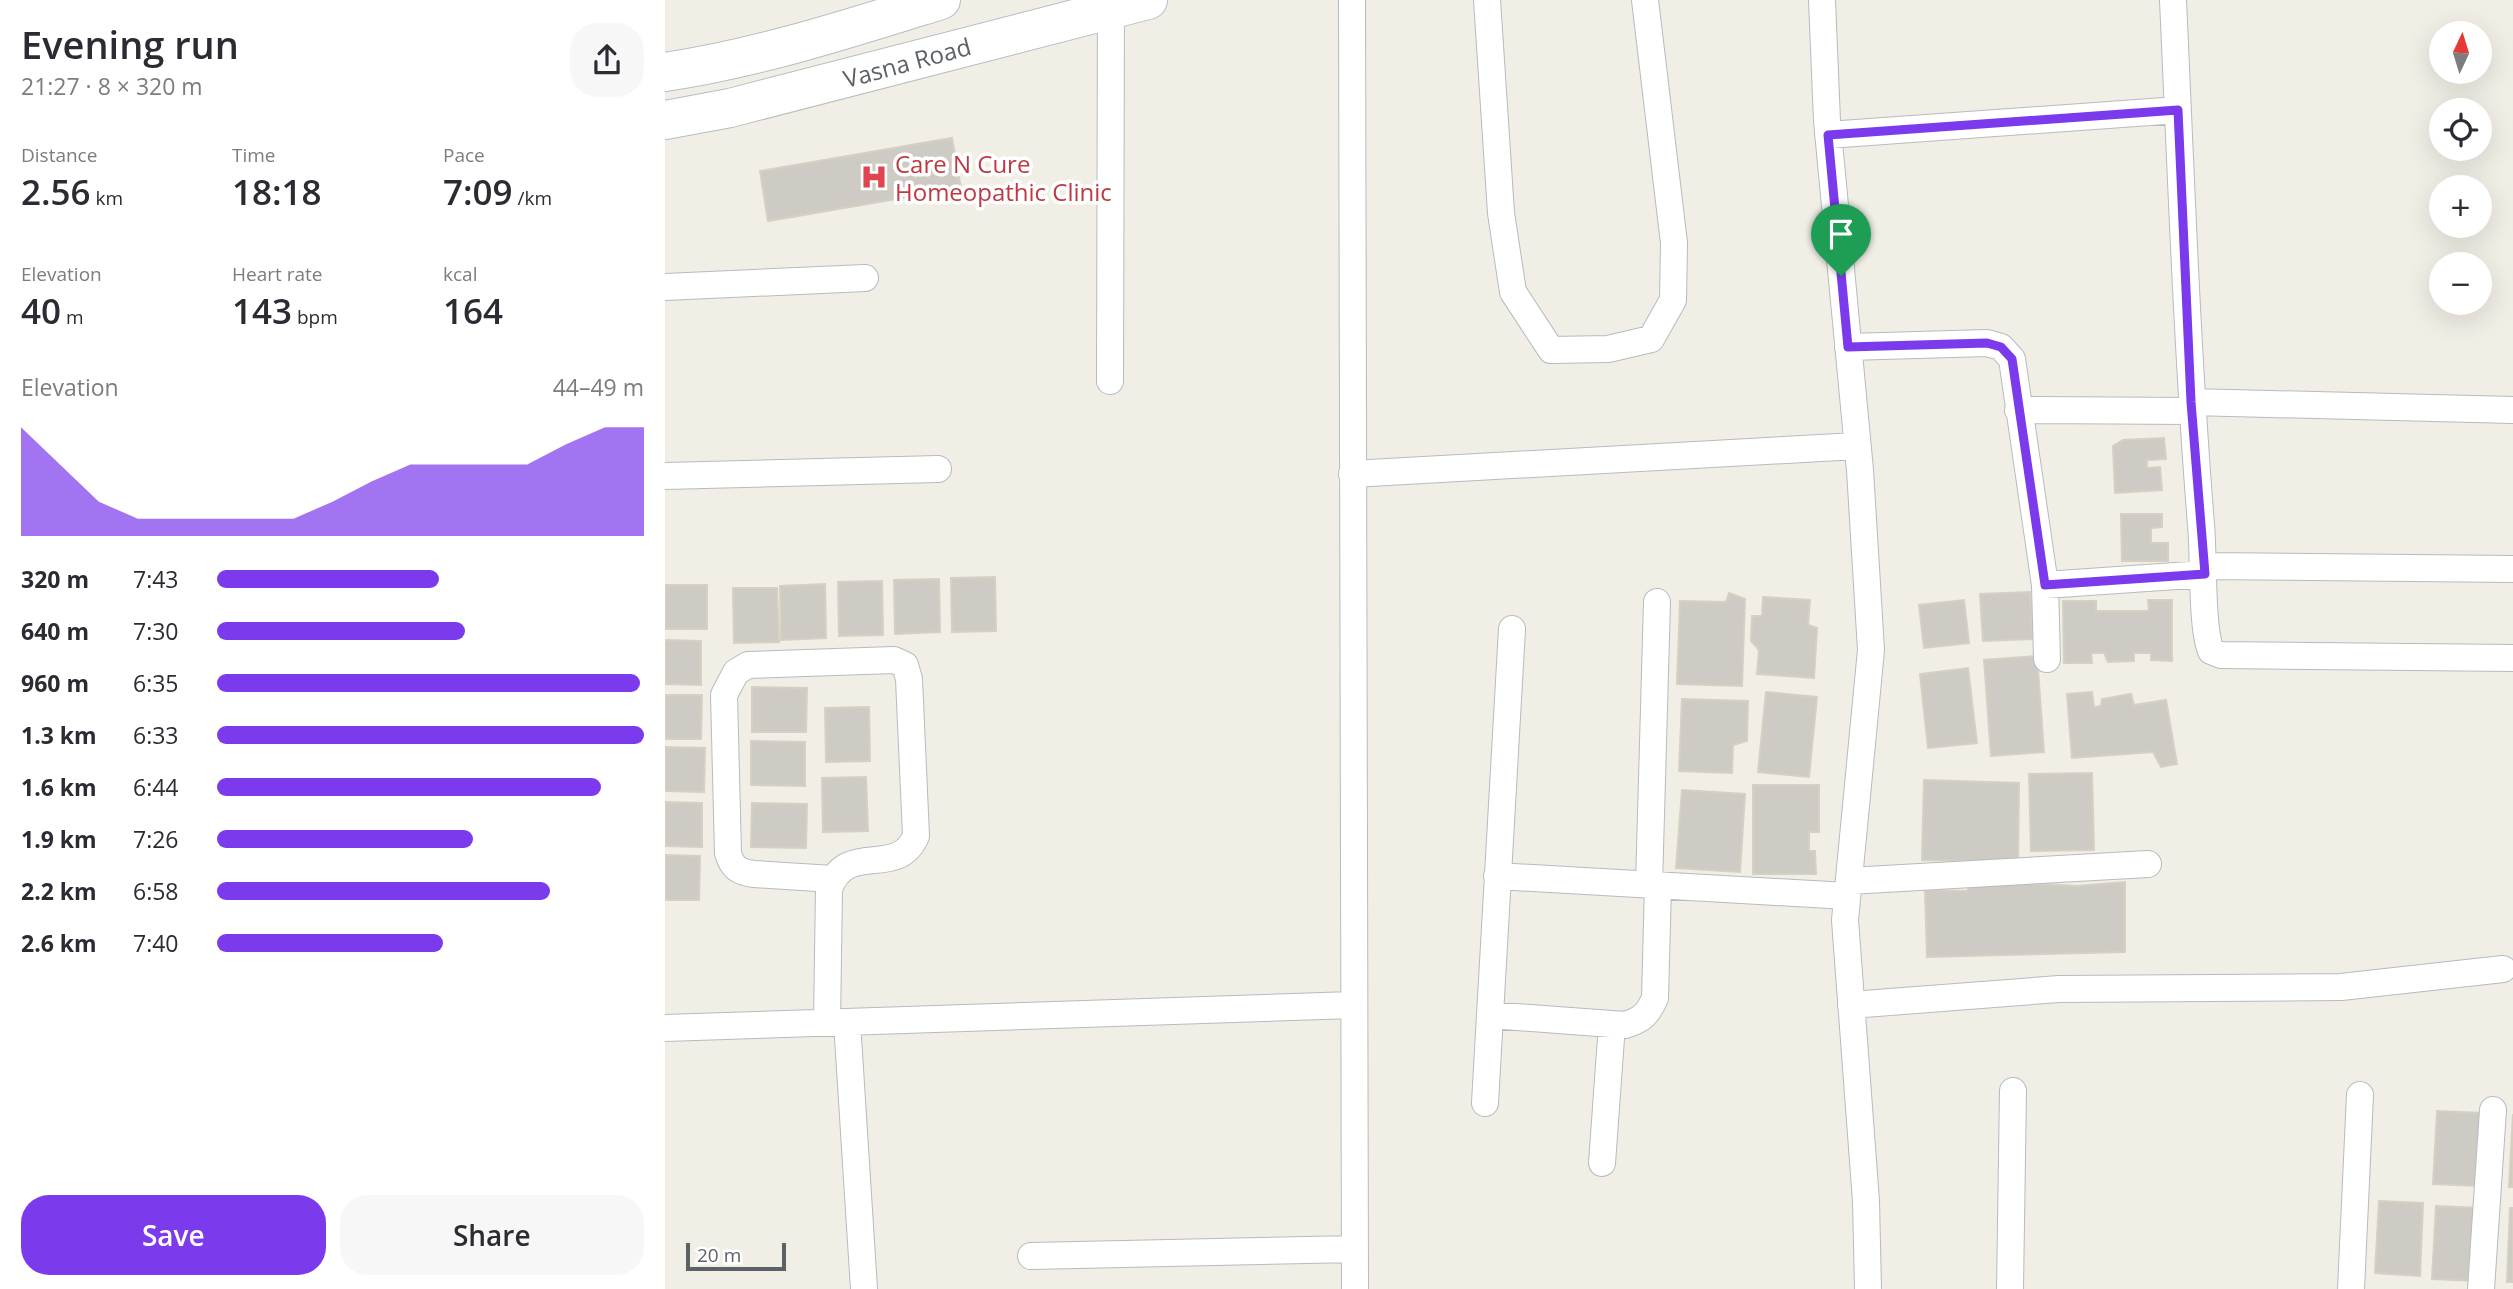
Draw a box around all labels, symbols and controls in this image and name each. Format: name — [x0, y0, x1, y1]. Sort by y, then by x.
text: Evening run — [21, 18, 239, 70]
north arrow — [2429, 21, 2492, 84]
map controls — [2429, 21, 2492, 315]
button: share — [570, 23, 644, 97]
street label: Vasna Road — [840, 29, 974, 95]
text: 21:27 · 8 × 320 m — [21, 70, 203, 102]
button: locate — [2429, 98, 2492, 161]
text: Distance — [21, 142, 97, 168]
text: Time — [232, 142, 276, 168]
text: Pace — [443, 142, 485, 168]
place label: Care N Cure Homeopathic Clinic — [895, 147, 1112, 208]
hospital icon: Care N Cure Homeopathic Clinic — [859, 162, 889, 192]
text: 2.56 — [21, 168, 91, 215]
text: 18:18 — [232, 168, 322, 215]
text: 7:09 — [443, 168, 513, 215]
button: + — [2429, 175, 2492, 238]
text: km — [91, 185, 123, 211]
text: /km — [513, 185, 552, 211]
pin — [1811, 204, 1871, 276]
icon: arrive — [1822, 215, 1860, 253]
button: − — [2429, 252, 2492, 315]
text: Elevation — [21, 261, 102, 287]
text: Heart rate — [232, 261, 322, 287]
text: kcal — [443, 261, 477, 287]
text: 40 — [21, 287, 61, 334]
text: 143 — [232, 287, 292, 334]
text: 164 — [443, 287, 503, 334]
text: m — [61, 304, 84, 330]
text: bpm — [292, 304, 338, 330]
text: Elevation — [21, 371, 119, 403]
text: 44–49 m — [553, 371, 644, 403]
text: 320 m — [21, 563, 89, 595]
text: 7:43 — [133, 563, 179, 595]
text: 640 m — [21, 615, 89, 647]
text: 7:30 — [133, 615, 179, 647]
text: 960 m — [21, 667, 89, 699]
text: 6:35 — [133, 667, 179, 699]
text: 1.3 km — [21, 719, 97, 751]
text: 6:33 — [133, 719, 179, 751]
text: 1.6 km — [21, 771, 97, 803]
text: 6:44 — [133, 771, 179, 803]
text: 1.9 km — [21, 823, 97, 855]
text: 7:26 — [133, 823, 179, 855]
text: 2.2 km — [21, 875, 97, 907]
text: 6:58 — [133, 875, 179, 907]
text: 2.6 km — [21, 927, 97, 959]
text: 7:40 — [133, 927, 179, 959]
button: Save — [21, 1195, 326, 1275]
button: Share — [340, 1195, 644, 1275]
scale bar — [686, 1240, 786, 1272]
text: 20 m — [697, 1242, 741, 1268]

